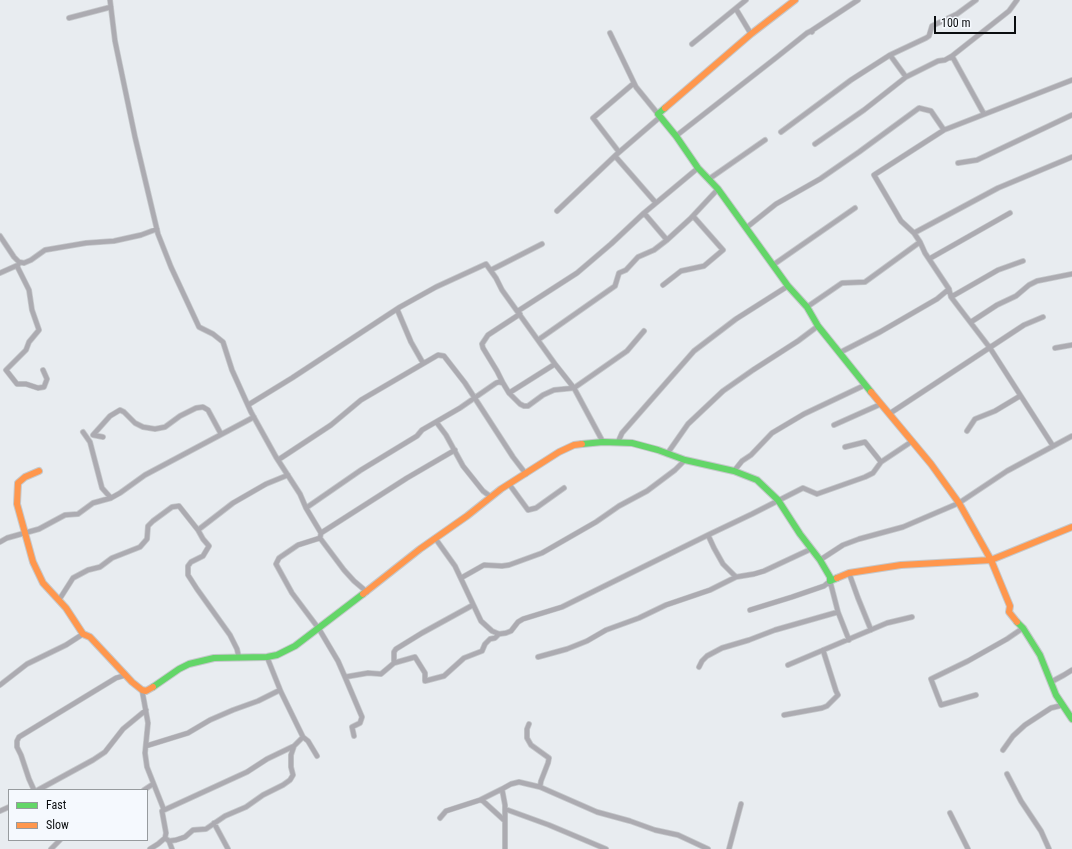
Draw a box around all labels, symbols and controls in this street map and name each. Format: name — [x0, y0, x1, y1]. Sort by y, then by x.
scale bar — [936, 8, 1018, 34]
text: 100 m — [941, 16, 971, 30]
legend — [8, 789, 148, 841]
text: Fast — [46, 798, 66, 812]
text: Slow — [46, 818, 69, 832]

